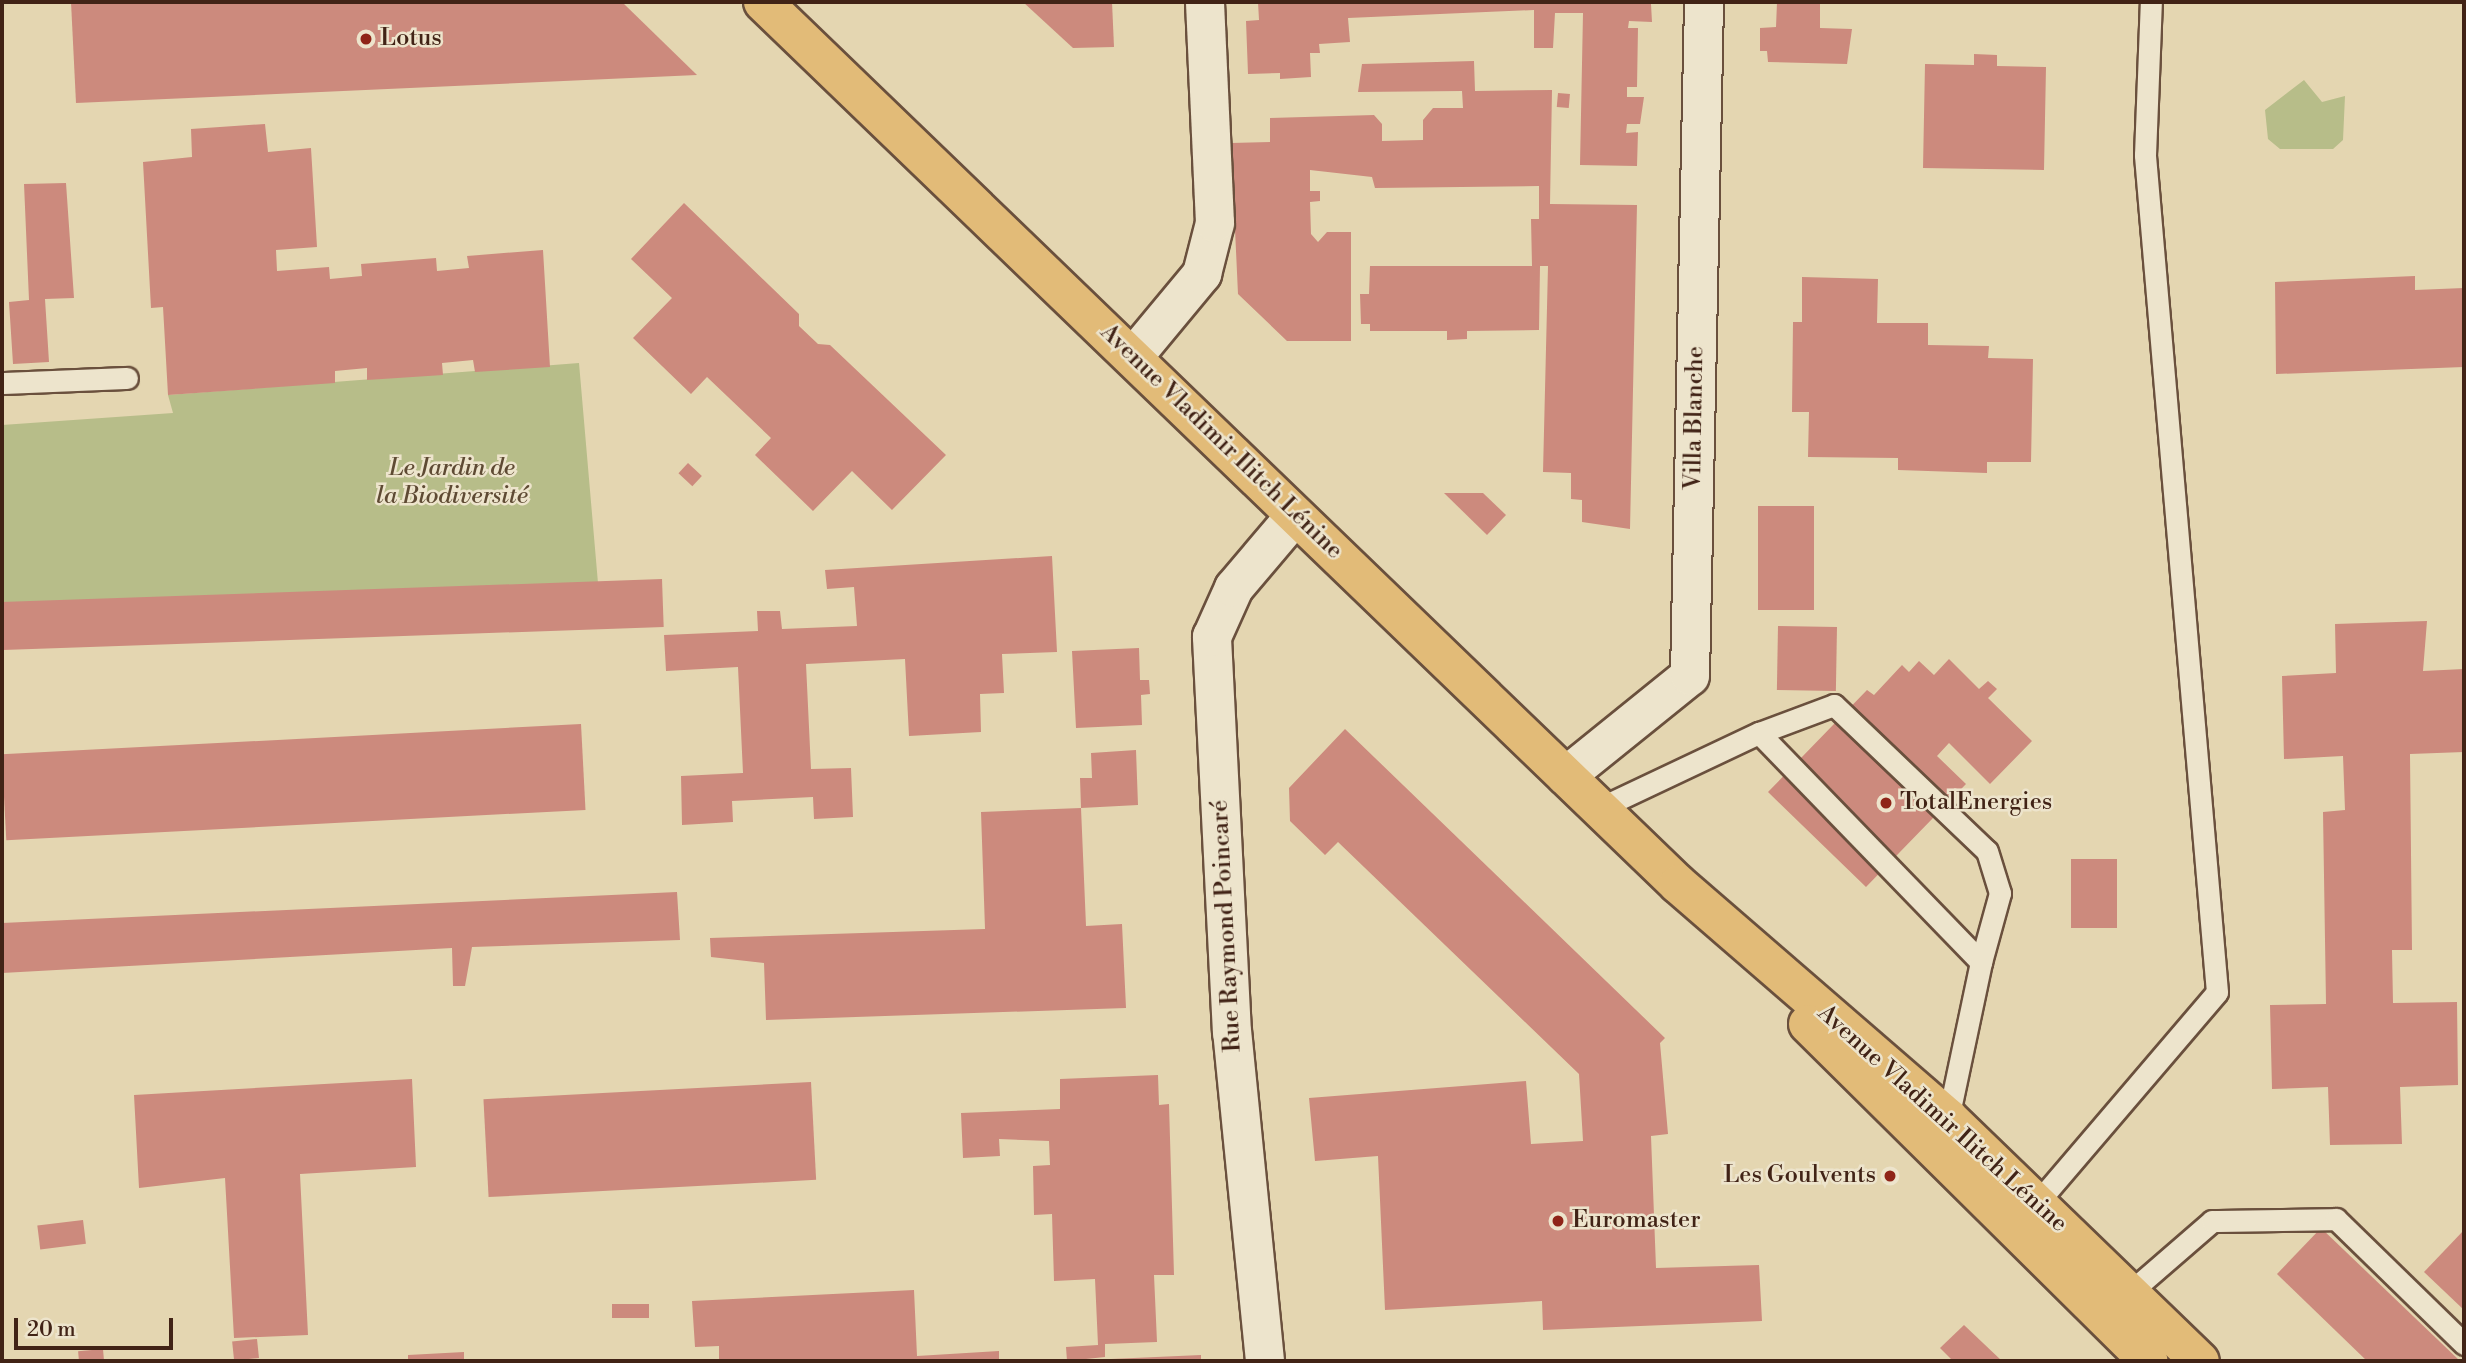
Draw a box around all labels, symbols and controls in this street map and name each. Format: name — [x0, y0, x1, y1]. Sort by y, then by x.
place label: Lotus — [380, 25, 442, 53]
marker: Lotus — [358, 31, 374, 47]
street label: Avenue Vladimir Ilitch Lénine — [1094, 318, 1348, 566]
street label: Villa Blanche — [1679, 346, 1711, 490]
park label: Le Jardin de la Biodiversité — [376, 455, 528, 511]
place label: TotalEnergies — [1900, 789, 2052, 817]
marker: TotalEnergies — [1878, 795, 1894, 811]
street label: Rue Raymond Poincaré — [1206, 799, 1248, 1053]
street label: Avenue Vladimir Ilitch Lénine — [1811, 999, 2073, 1239]
place label: Les Goulvents — [1723, 1162, 1876, 1190]
marker: Les Goulvents — [1882, 1168, 1898, 1184]
place label: Euromaster — [1572, 1207, 1700, 1235]
marker: Euromaster — [1550, 1213, 1566, 1229]
scale bar — [18, 1304, 177, 1348]
text: 20 m — [27, 1317, 76, 1343]

